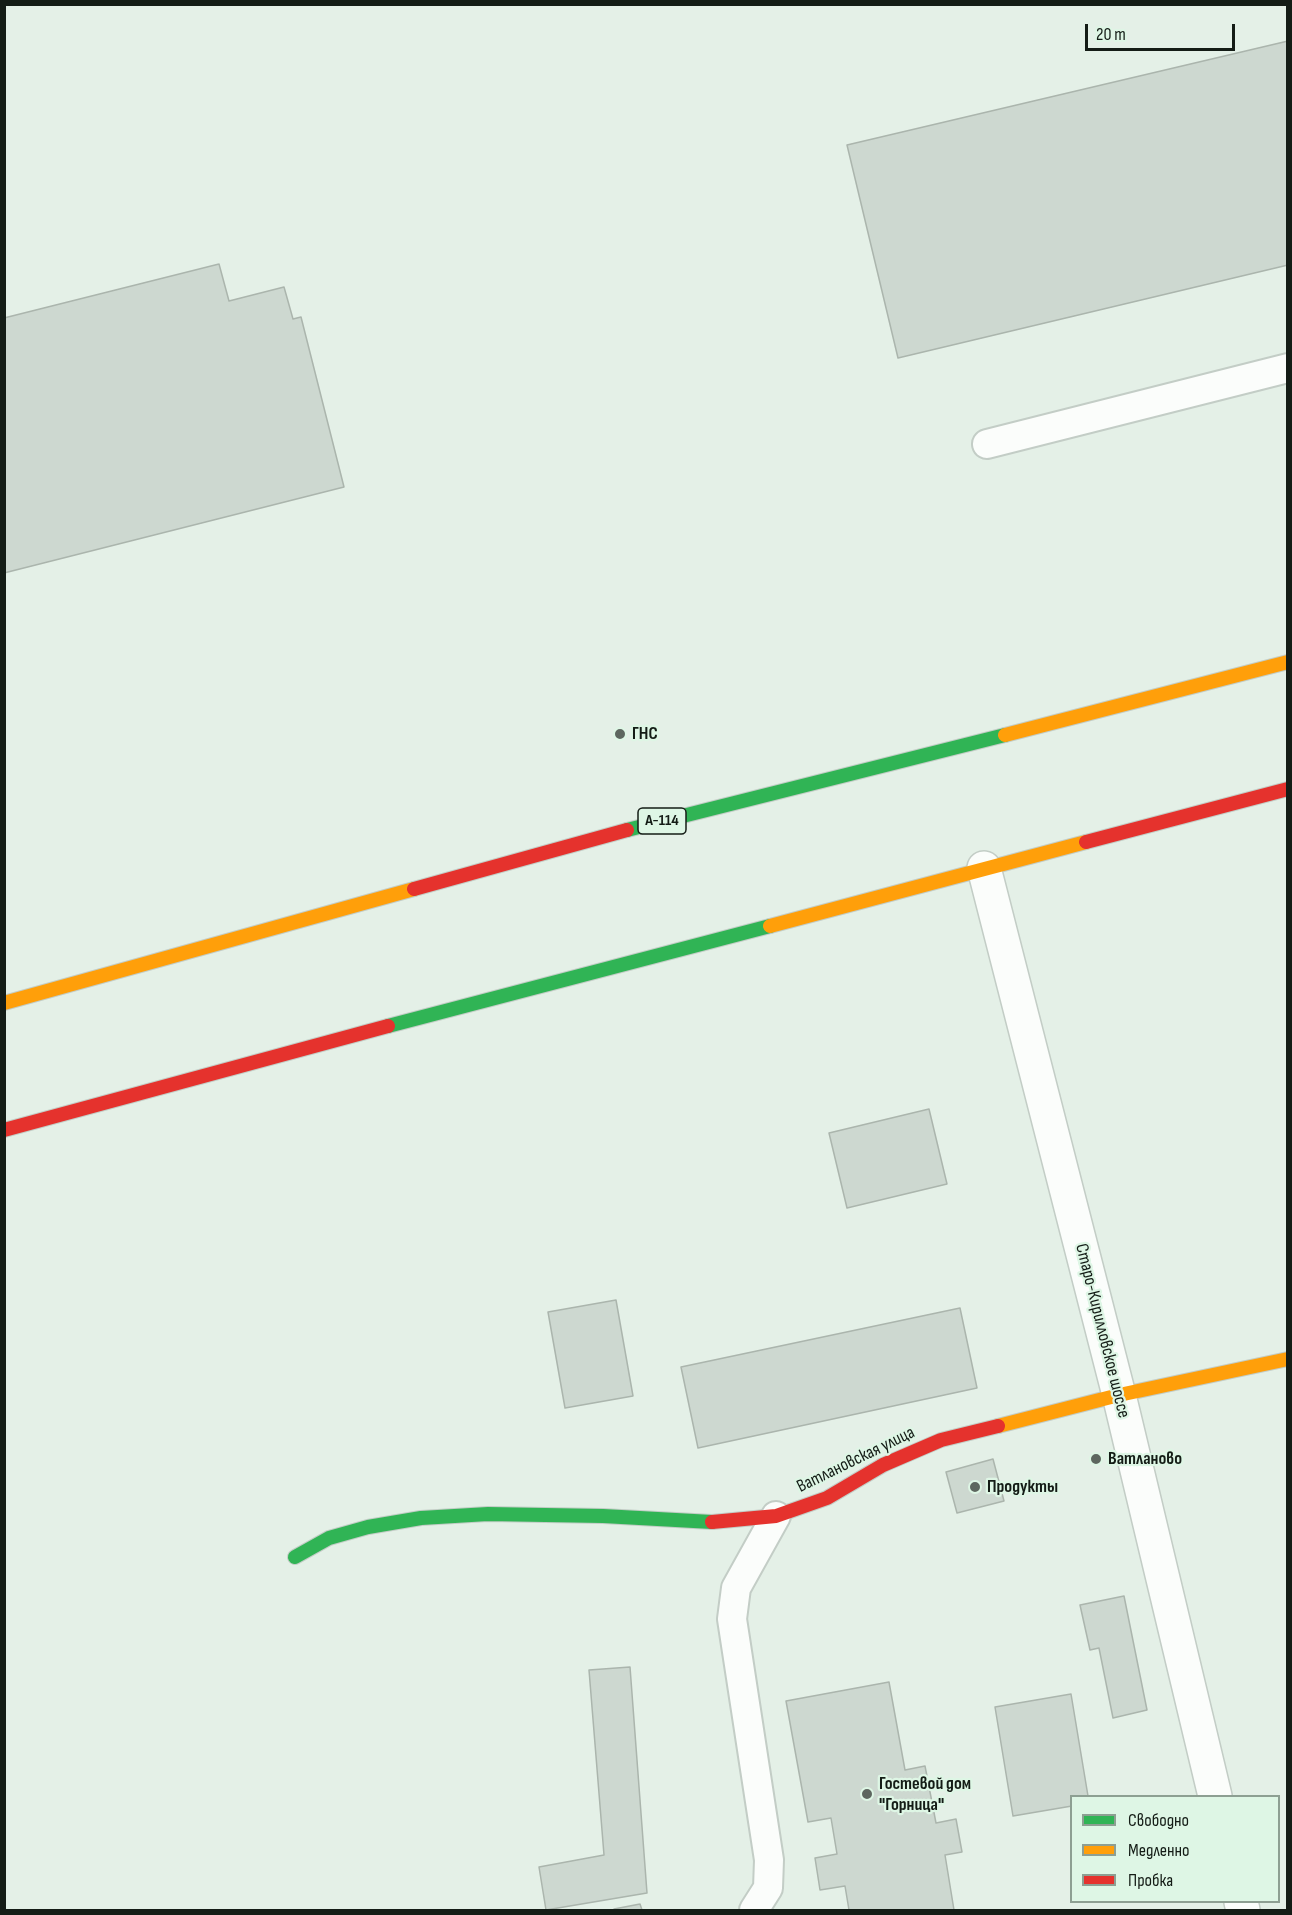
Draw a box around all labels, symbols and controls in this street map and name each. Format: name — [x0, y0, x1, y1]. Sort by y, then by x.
scale bar — [1088, 12, 1238, 50]
text: 20 m — [1096, 24, 1126, 45]
place label: ГНС — [632, 723, 658, 745]
marker: ГНС — [613, 727, 627, 741]
road number: А-114 — [638, 808, 686, 834]
street label: Старо-Кирилловское шоссе — [1070, 1242, 1134, 1420]
street label: Ватлановская улица — [794, 1422, 918, 1498]
place label: Ватланово — [1108, 1448, 1182, 1470]
marker: Ватланово — [1089, 1452, 1103, 1466]
place label: Продукты — [987, 1476, 1058, 1498]
marker: Продукты — [968, 1480, 982, 1494]
place label: Гостевой дом "Горница" — [879, 1773, 971, 1816]
marker: Гостевой дом "Горница" — [860, 1787, 874, 1801]
legend — [1070, 1795, 1280, 1903]
text: Свободно — [1128, 1810, 1189, 1831]
text: Медленно — [1128, 1840, 1190, 1861]
text: Пробка — [1128, 1870, 1173, 1891]

